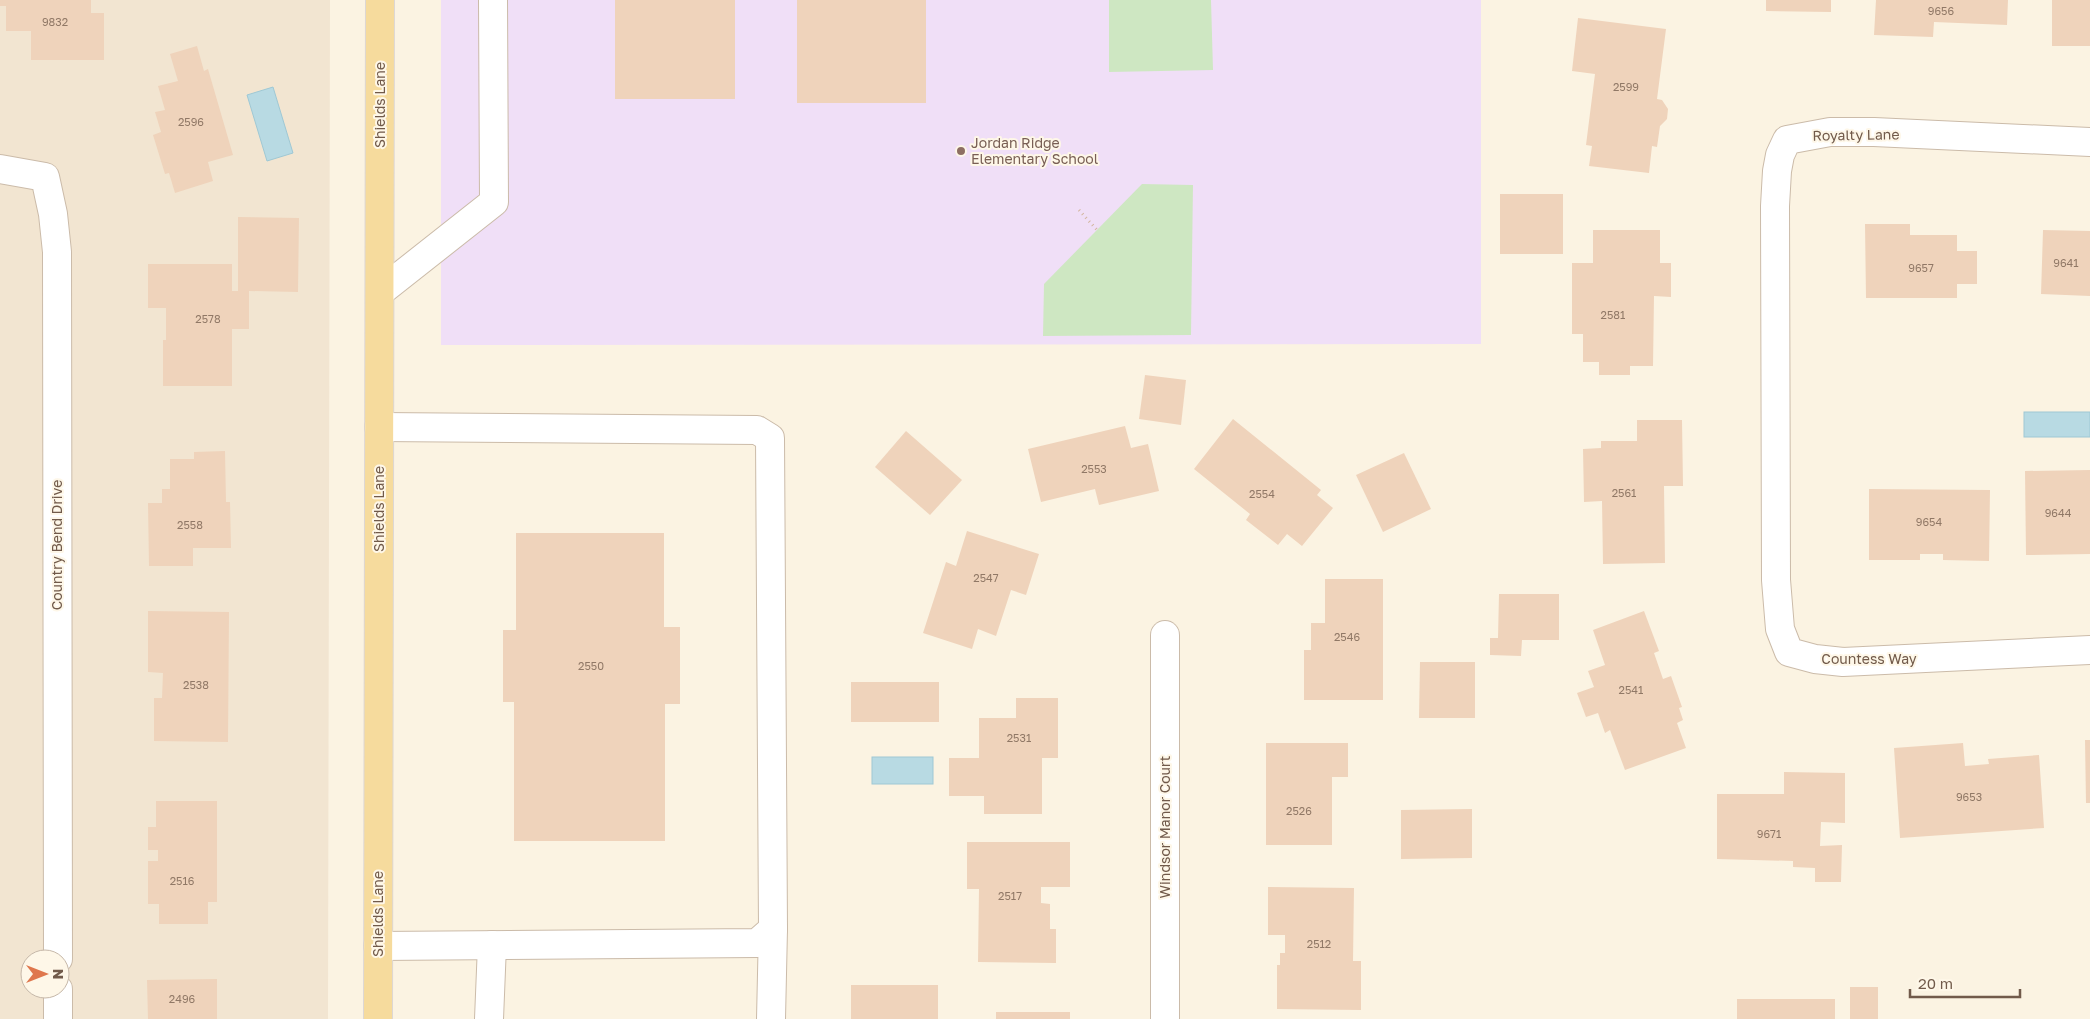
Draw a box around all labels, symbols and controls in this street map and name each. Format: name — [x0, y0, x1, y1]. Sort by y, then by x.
house number: 9656 — [1928, 4, 1955, 17]
house number: 9832 — [42, 15, 68, 28]
street label: Shields Lane — [371, 62, 388, 148]
house number: 2599 — [1613, 80, 1639, 93]
house number: 2596 — [178, 115, 204, 128]
street label: Royalty Lane — [1812, 125, 1900, 144]
place label: Jordan Ridge Elementary School — [971, 134, 1098, 167]
marker: Jordan Ridge Elementary School — [955, 145, 967, 157]
house number: 9641 — [2053, 256, 2079, 269]
house number: 9657 — [1908, 261, 1934, 274]
house number: 2581 — [1601, 308, 1625, 321]
house number: 2578 — [195, 312, 221, 325]
house number: 2553 — [1081, 462, 1107, 475]
street label: Shields Lane — [370, 466, 387, 552]
street label: Country Bend Drive — [48, 480, 65, 610]
house number: 2561 — [1612, 486, 1636, 499]
house number: 2554 — [1249, 487, 1275, 500]
house number: 9644 — [2045, 506, 2072, 519]
house number: 9654 — [1916, 515, 1942, 528]
house number: 2558 — [177, 518, 203, 531]
house number: 2547 — [973, 571, 999, 584]
house number: 2546 — [1334, 630, 1360, 643]
street label: Countess Way — [1821, 650, 1917, 667]
house number: 2550 — [578, 659, 604, 672]
house number: 2538 — [183, 678, 209, 691]
house number: 2541 — [1619, 683, 1643, 696]
house number: 2531 — [1007, 731, 1031, 744]
street label: Windsor Manor Court — [1156, 756, 1173, 898]
house number: 9653 — [1956, 790, 1982, 803]
house number: 2526 — [1286, 804, 1312, 817]
house number: 9671 — [1757, 827, 1781, 840]
street label: Shields Lane — [369, 871, 386, 957]
house number: 2516 — [170, 874, 195, 887]
house number: 2517 — [998, 889, 1022, 902]
house number: 2512 — [1307, 937, 1331, 950]
north arrow — [20, 949, 70, 999]
scale bar — [1910, 966, 2020, 998]
text: N — [50, 969, 67, 979]
text: 20 m — [1918, 974, 1953, 992]
house number: 2496 — [169, 992, 196, 1005]

